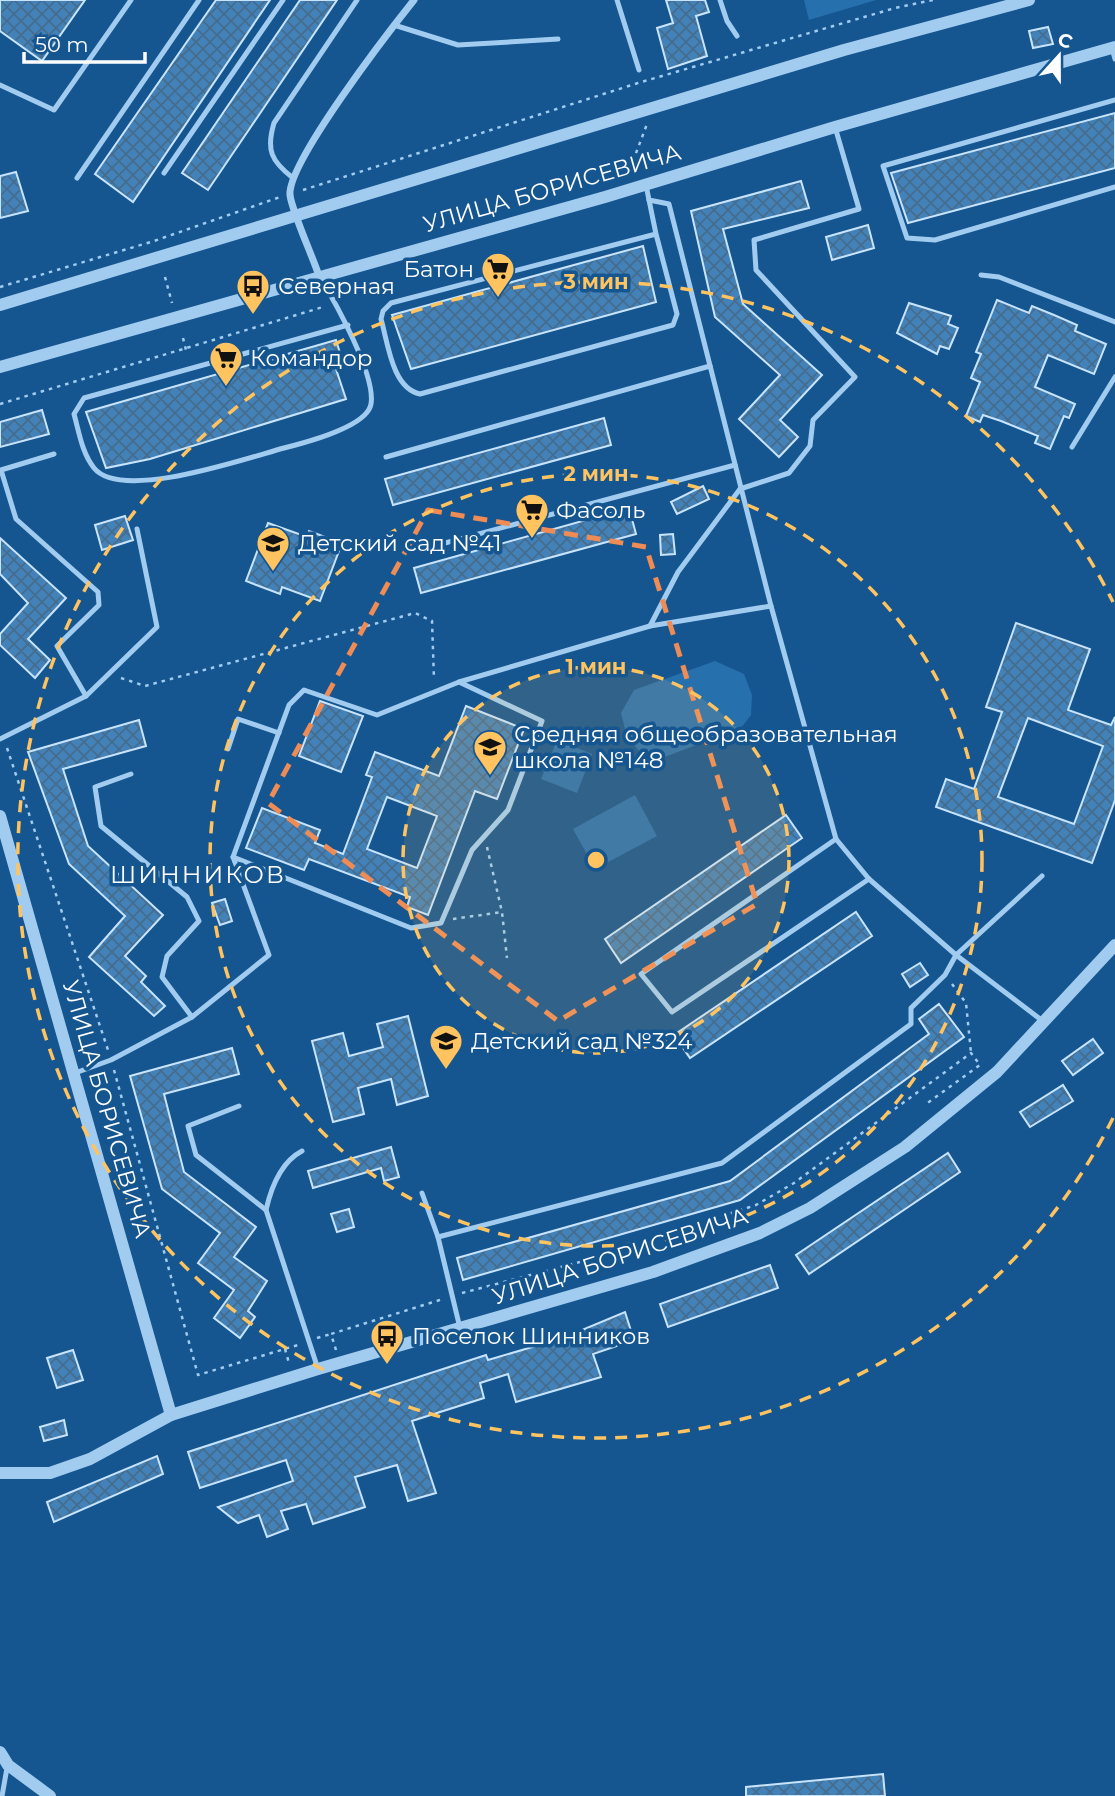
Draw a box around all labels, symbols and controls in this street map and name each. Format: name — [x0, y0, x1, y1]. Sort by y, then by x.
scale bar — [24, 21, 145, 65]
north arrow — [1024, 21, 1094, 91]
text: С — [1054, 27, 1076, 54]
text: 50 m — [35, 32, 89, 57]
street label: УЛИЦА БОРИСЕВИЧА — [420, 138, 684, 238]
supermarket icon: Батон — [479, 250, 517, 299]
place label: Батон — [403, 255, 474, 283]
bus stop icon: Северная — [234, 267, 272, 316]
text: 3 мин — [563, 269, 628, 294]
place label: Северная — [278, 272, 395, 300]
supermarket icon: Командор — [207, 339, 245, 388]
place label: Командор — [250, 344, 373, 372]
text: 2 мин — [564, 461, 628, 486]
supermarket icon: Фасоль — [513, 491, 551, 540]
place label: Фасоль — [556, 496, 645, 524]
school or university icon: Детский сад №41 — [254, 524, 292, 573]
place label: Детский сад №41 — [298, 529, 502, 557]
text: 1 мин — [566, 654, 626, 679]
place label: Средняя общеобразовательная школа №148 — [514, 720, 898, 774]
school or university icon: Средняя общеобразовательная школа №148 — [471, 728, 509, 777]
centre of rings — [584, 848, 608, 872]
district label: ШИННИКОВ — [110, 860, 286, 889]
street label: УЛИЦА БОРИСЕВИЧА — [57, 977, 157, 1241]
school or university icon: Детский сад №324 — [427, 1022, 465, 1071]
place label: Детский сад №324 — [471, 1027, 693, 1055]
street label: УЛИЦА БОРИСЕВИЧА — [489, 1201, 751, 1311]
bus stop icon: Поселок Шинников — [368, 1317, 406, 1366]
place label: Поселок Шинников — [412, 1322, 650, 1350]

